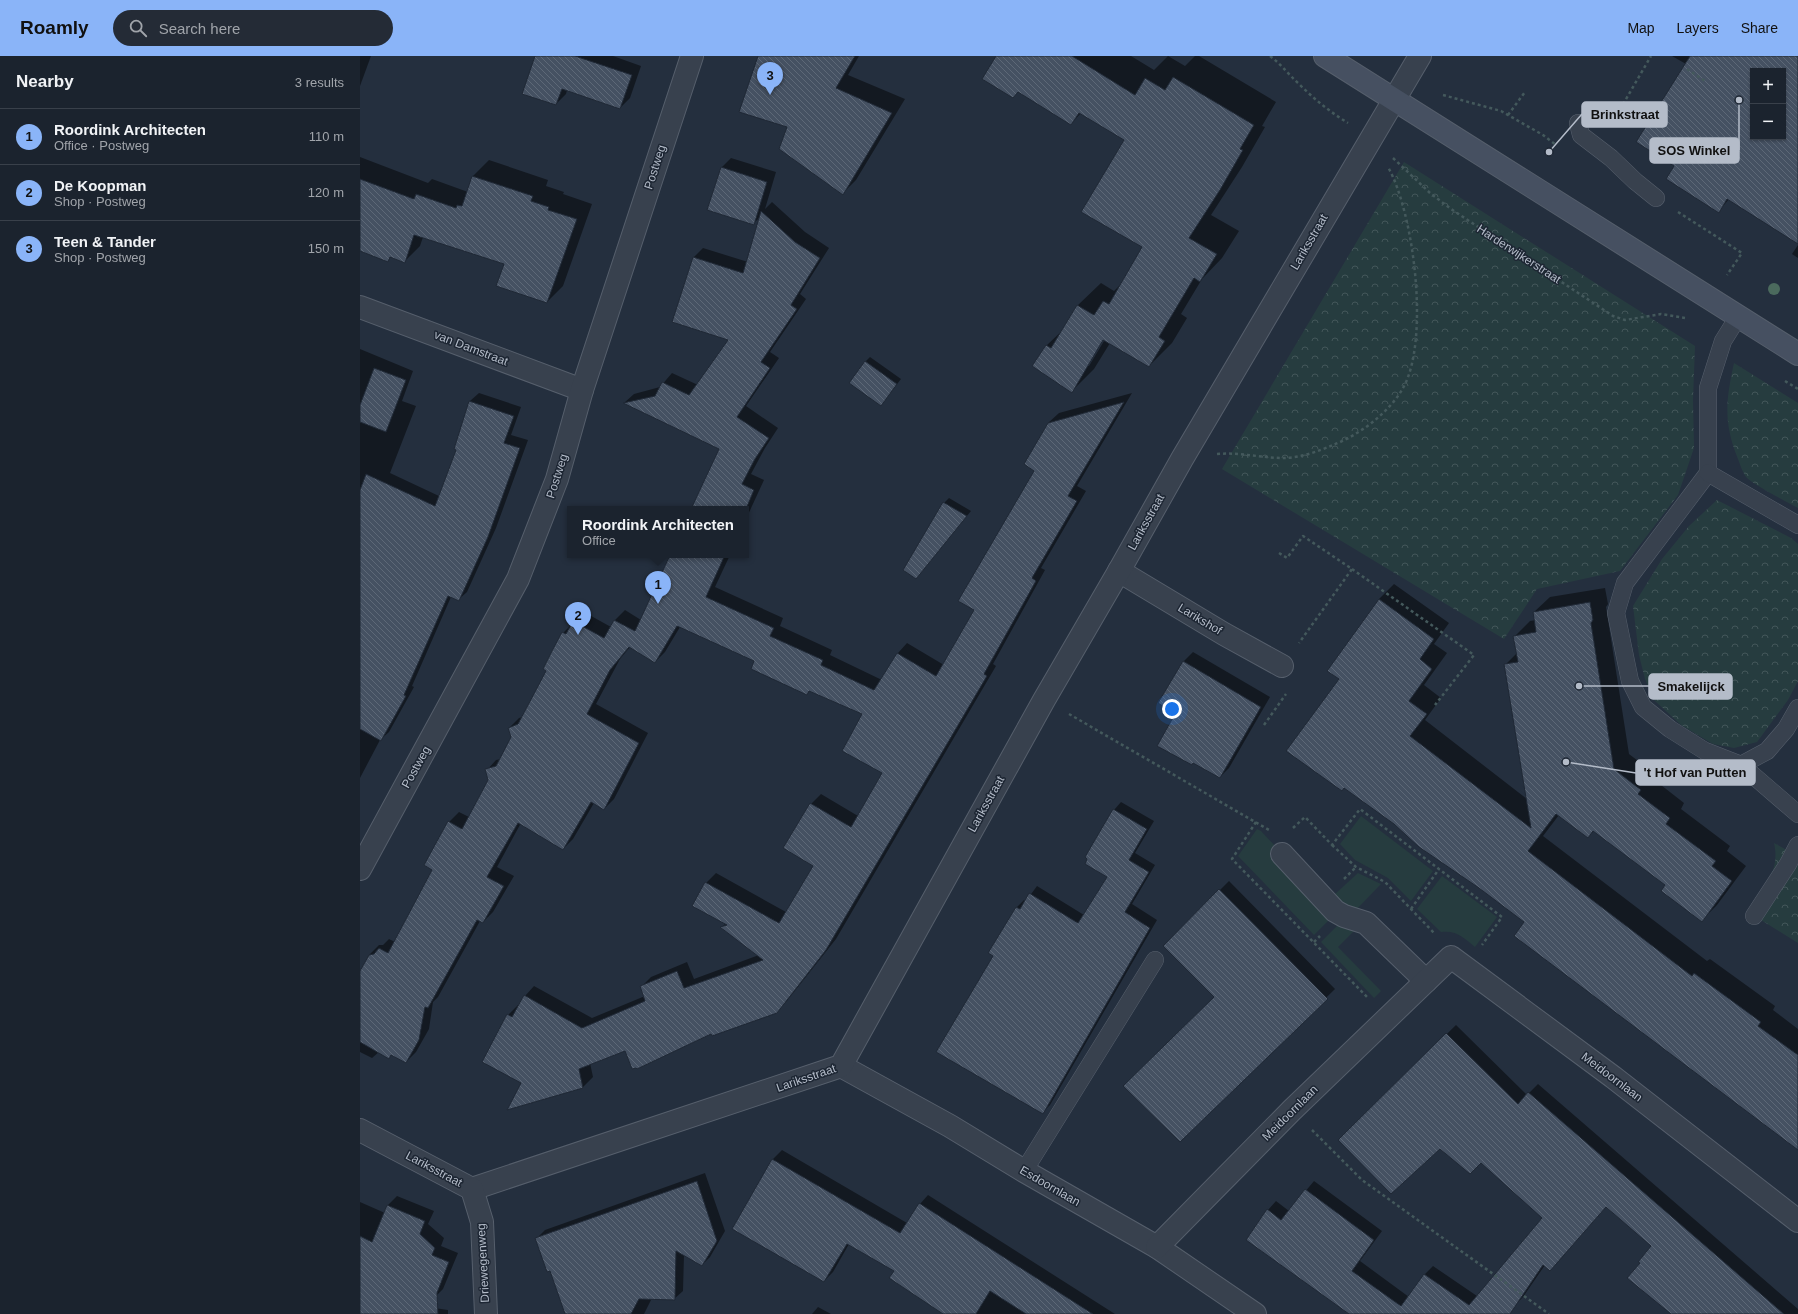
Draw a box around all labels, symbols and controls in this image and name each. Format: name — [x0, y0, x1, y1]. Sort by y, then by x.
search box — [113, 10, 393, 46]
text: Roamly — [20, 17, 89, 38]
icon: search — [127, 17, 149, 39]
text: Search here — [159, 20, 240, 37]
text: Map — [1627, 20, 1655, 36]
text: Layers — [1677, 20, 1719, 36]
text: Share — [1741, 20, 1778, 36]
pin: 3 — [757, 62, 783, 95]
map controls — [1750, 68, 1786, 140]
button: + — [1750, 68, 1786, 104]
text: Nearby — [16, 72, 74, 91]
text: 3 results — [295, 75, 344, 90]
callout: Brinkstraat — [1582, 102, 1667, 127]
button: − — [1750, 104, 1786, 140]
text: Brinkstraat — [1591, 107, 1660, 122]
text: Roordink Architecten — [54, 121, 206, 138]
text: 1 — [25, 129, 33, 144]
text: 110 m — [309, 129, 344, 144]
text: Office · Postweg — [54, 138, 149, 153]
callout: SOS Winkel — [1650, 138, 1739, 163]
street label: Postweg — [641, 143, 669, 191]
text: SOS Winkel — [1658, 143, 1730, 158]
text: De Koopman — [54, 177, 147, 194]
text: 2 — [25, 185, 33, 200]
text: 120 m — [308, 185, 344, 200]
text: Shop · Postweg — [54, 194, 146, 209]
street label: Lariksstraat — [1287, 211, 1331, 272]
street label: Harderwijkerstraat — [1474, 222, 1564, 287]
text: Teen & Tander — [54, 233, 156, 250]
text: 3 — [25, 241, 33, 256]
text: 150 m — [308, 241, 344, 256]
text: Shop · Postweg — [54, 250, 146, 265]
street label: van Damstraat — [432, 327, 511, 369]
street label: Postweg — [543, 452, 571, 500]
street label: Lariksstraat — [1125, 491, 1167, 553]
popup — [567, 506, 749, 558]
text: Roordink Architecten — [582, 516, 734, 533]
text: Office — [582, 533, 616, 548]
pin: 1 — [645, 571, 671, 604]
street label: Larikshof — [1176, 600, 1225, 638]
pin: 2 — [565, 602, 591, 635]
callout: Smakelijck — [1649, 674, 1732, 699]
text: Smakelijck — [1657, 679, 1725, 694]
your location — [1162, 699, 1182, 719]
street label: Postweg — [399, 743, 433, 791]
callout: 't Hof van Putten — [1636, 760, 1755, 785]
text: 't Hof van Putten — [1644, 765, 1746, 780]
street label: Lariksstraat — [965, 773, 1007, 835]
street label: Meidoornlaan — [1579, 1050, 1645, 1104]
street label: Lariksstraat — [774, 1061, 838, 1095]
street label: Meidoornlaan — [1259, 1082, 1321, 1144]
street label: Lariksstraat — [403, 1148, 465, 1190]
street label: Esdoornlaan — [1017, 1163, 1083, 1209]
street label: Driewegenweg — [474, 1223, 492, 1303]

